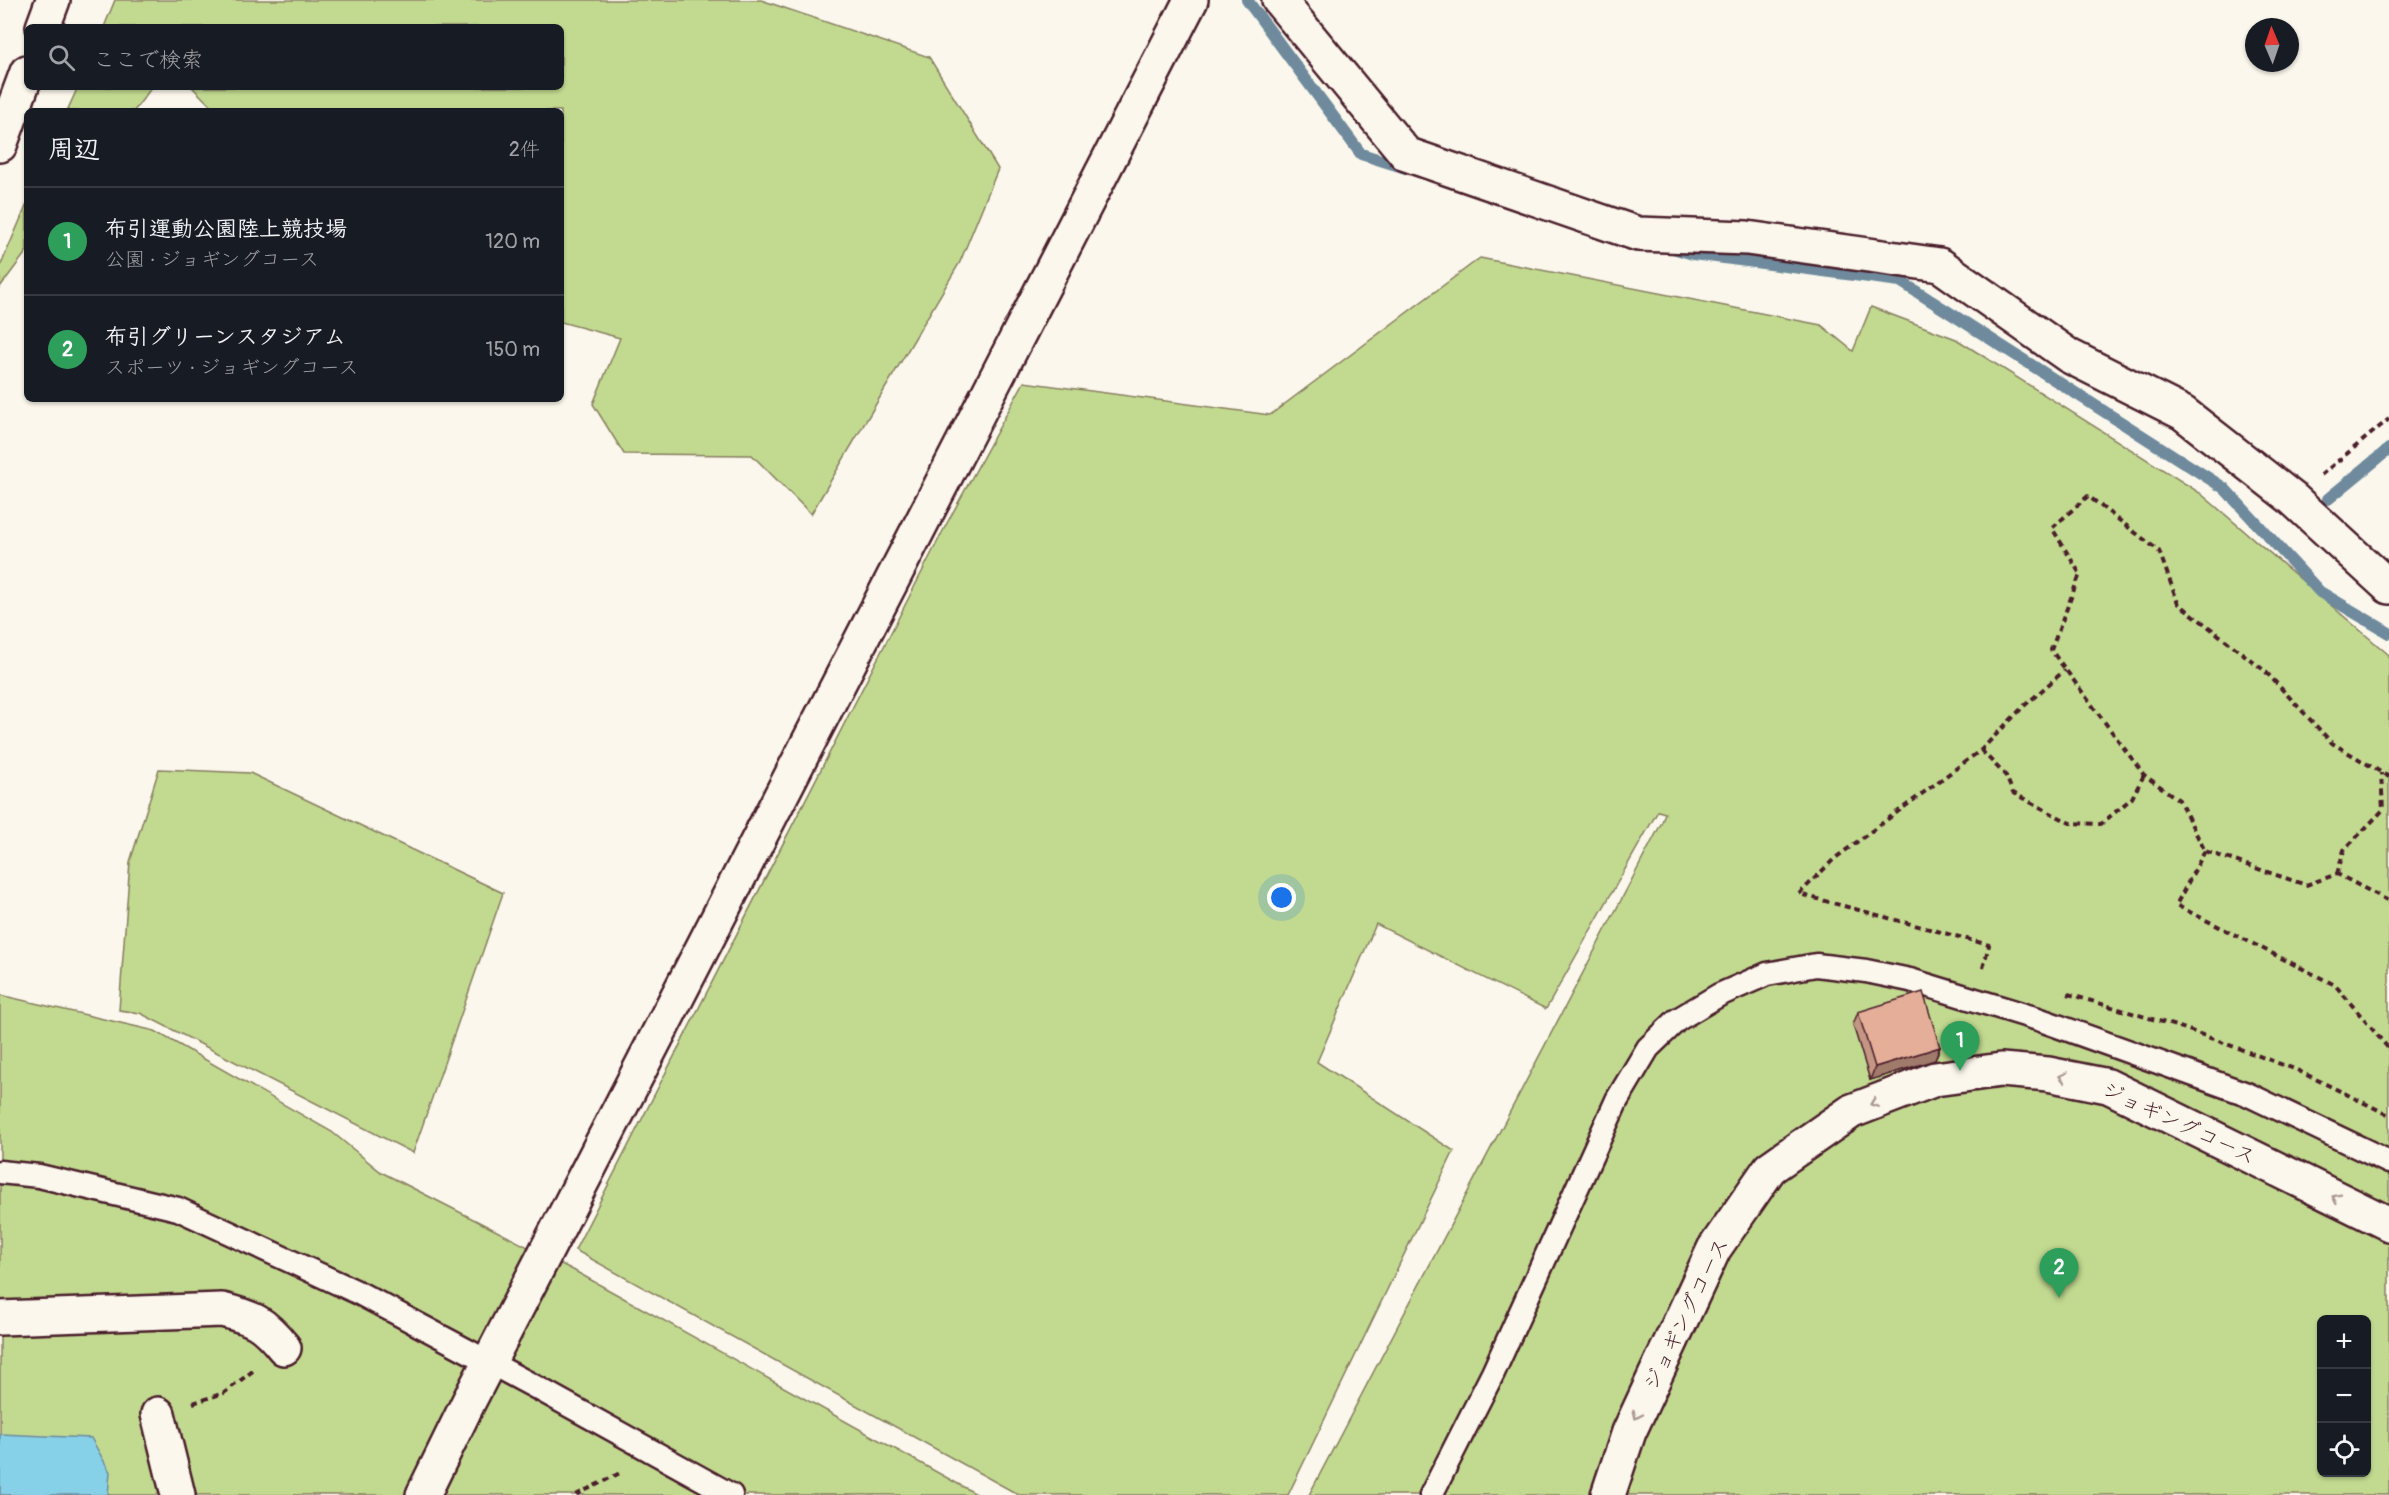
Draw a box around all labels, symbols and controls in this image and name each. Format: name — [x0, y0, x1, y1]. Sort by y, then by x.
north arrow — [2245, 18, 2299, 72]
search box — [24, 24, 564, 90]
icon: search — [45, 41, 78, 74]
text: ここで検索 — [93, 46, 203, 74]
text: 周辺 — [48, 134, 100, 166]
text: 2件 — [509, 137, 540, 162]
text: 布引運動公園陸上競技場 — [105, 215, 347, 243]
text: 1 — [64, 229, 71, 254]
text: 120 m — [485, 229, 540, 254]
text: 公園 · ジョギングコース — [105, 247, 319, 272]
text: 布引グリーンスタジアム — [105, 323, 346, 351]
text: 2 — [62, 337, 73, 362]
text: 150 m — [486, 337, 540, 362]
text: スポーツ · ジョギングコース — [105, 355, 359, 380]
your location — [1267, 883, 1296, 912]
pin: 1 — [1940, 1022, 1980, 1071]
one-way arrow — [2059, 1071, 2069, 1084]
street label: ジョギングコース — [2098, 1076, 2260, 1171]
one-way arrow — [1869, 1095, 1880, 1108]
one-way arrow — [2332, 1194, 2343, 1206]
street label: ジョギングコース — [1638, 1233, 1735, 1395]
pin: 2 — [2040, 1248, 2078, 1298]
map controls — [2317, 1315, 2371, 1477]
button: + — [2317, 1315, 2371, 1369]
button: − — [2317, 1369, 2371, 1423]
one-way arrow — [1632, 1409, 1644, 1420]
button: locate — [2317, 1423, 2371, 1477]

